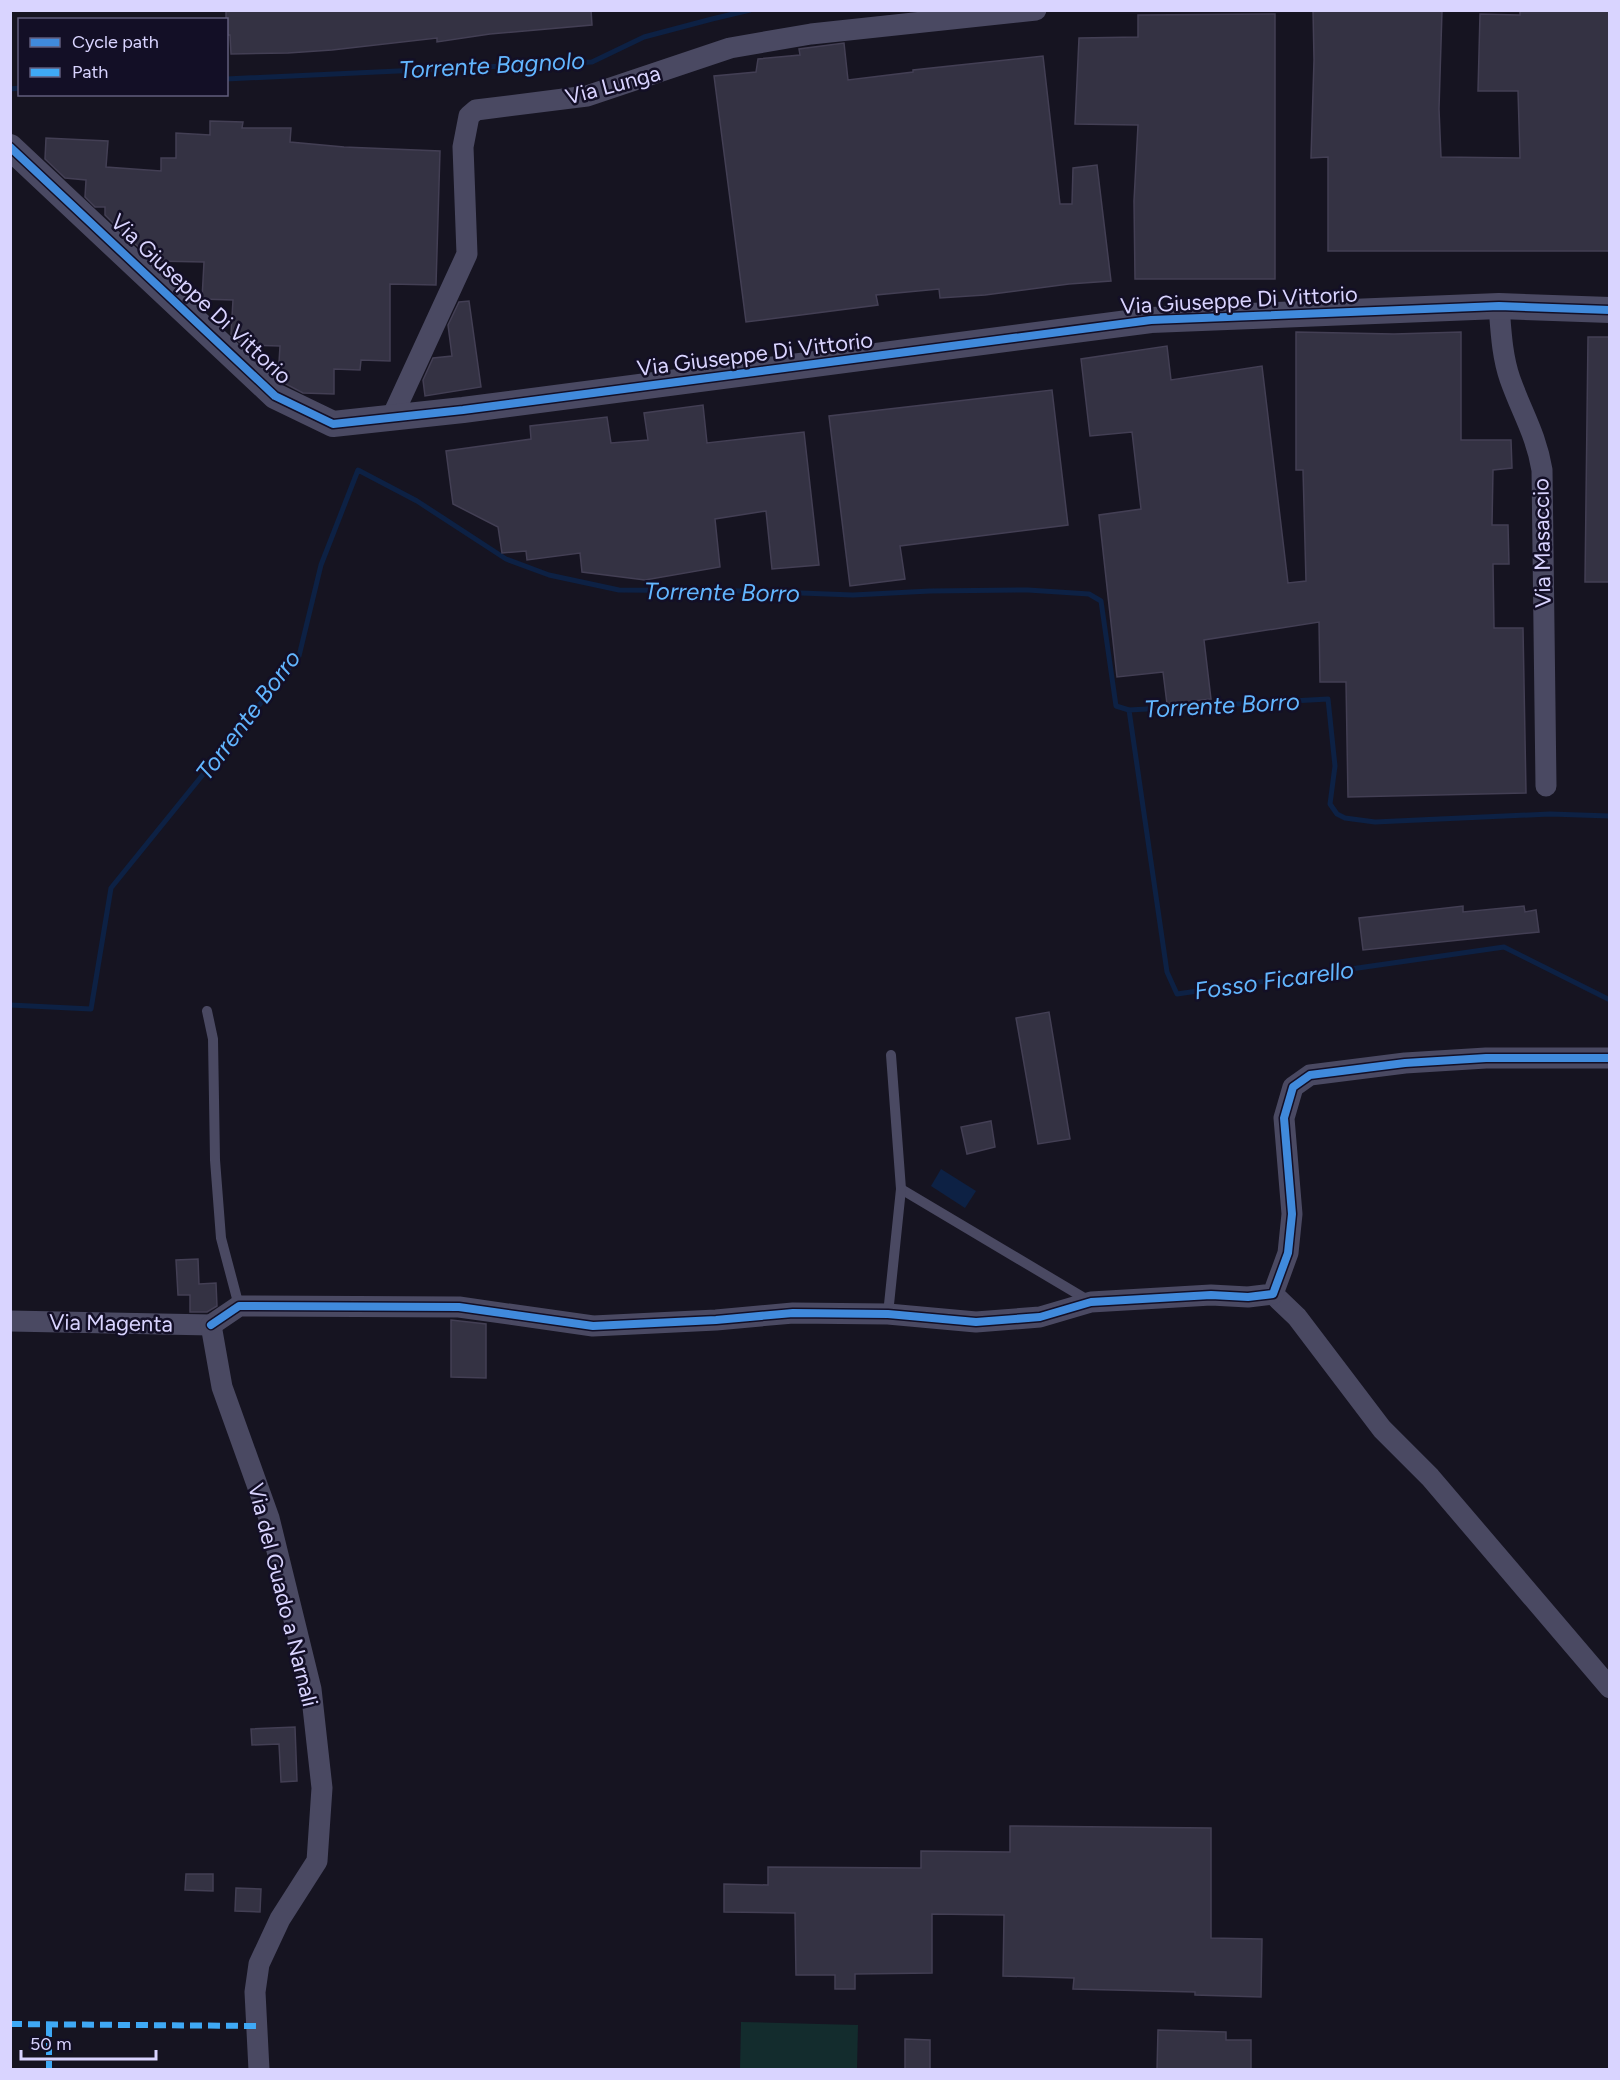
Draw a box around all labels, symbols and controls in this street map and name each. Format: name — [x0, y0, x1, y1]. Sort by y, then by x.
legend — [18, 18, 228, 96]
text: Cycle path — [72, 31, 159, 53]
water label: Torrente Bagnolo — [398, 46, 586, 84]
street label: Via Lunga — [563, 59, 663, 111]
text: Path — [72, 61, 108, 83]
street label: Via Giuseppe Di Vittorio — [105, 208, 297, 390]
street label: Via Giuseppe Di Vittorio — [1120, 280, 1358, 320]
street label: Via Giuseppe Di Vittorio — [635, 326, 875, 382]
street label: Via Masaccio — [1527, 478, 1557, 608]
water label: Torrente Borro — [644, 576, 800, 608]
water label: Torrente Borro — [190, 644, 306, 786]
water label: Torrente Borro — [1143, 686, 1301, 724]
water label: Fosso Ficarello — [1192, 954, 1356, 1006]
street label: Via Magenta — [49, 1308, 173, 1338]
street label: Via del Guado a Narnali — [242, 1481, 324, 1709]
scale bar — [21, 2023, 156, 2061]
text: 50 m — [30, 2033, 72, 2055]

